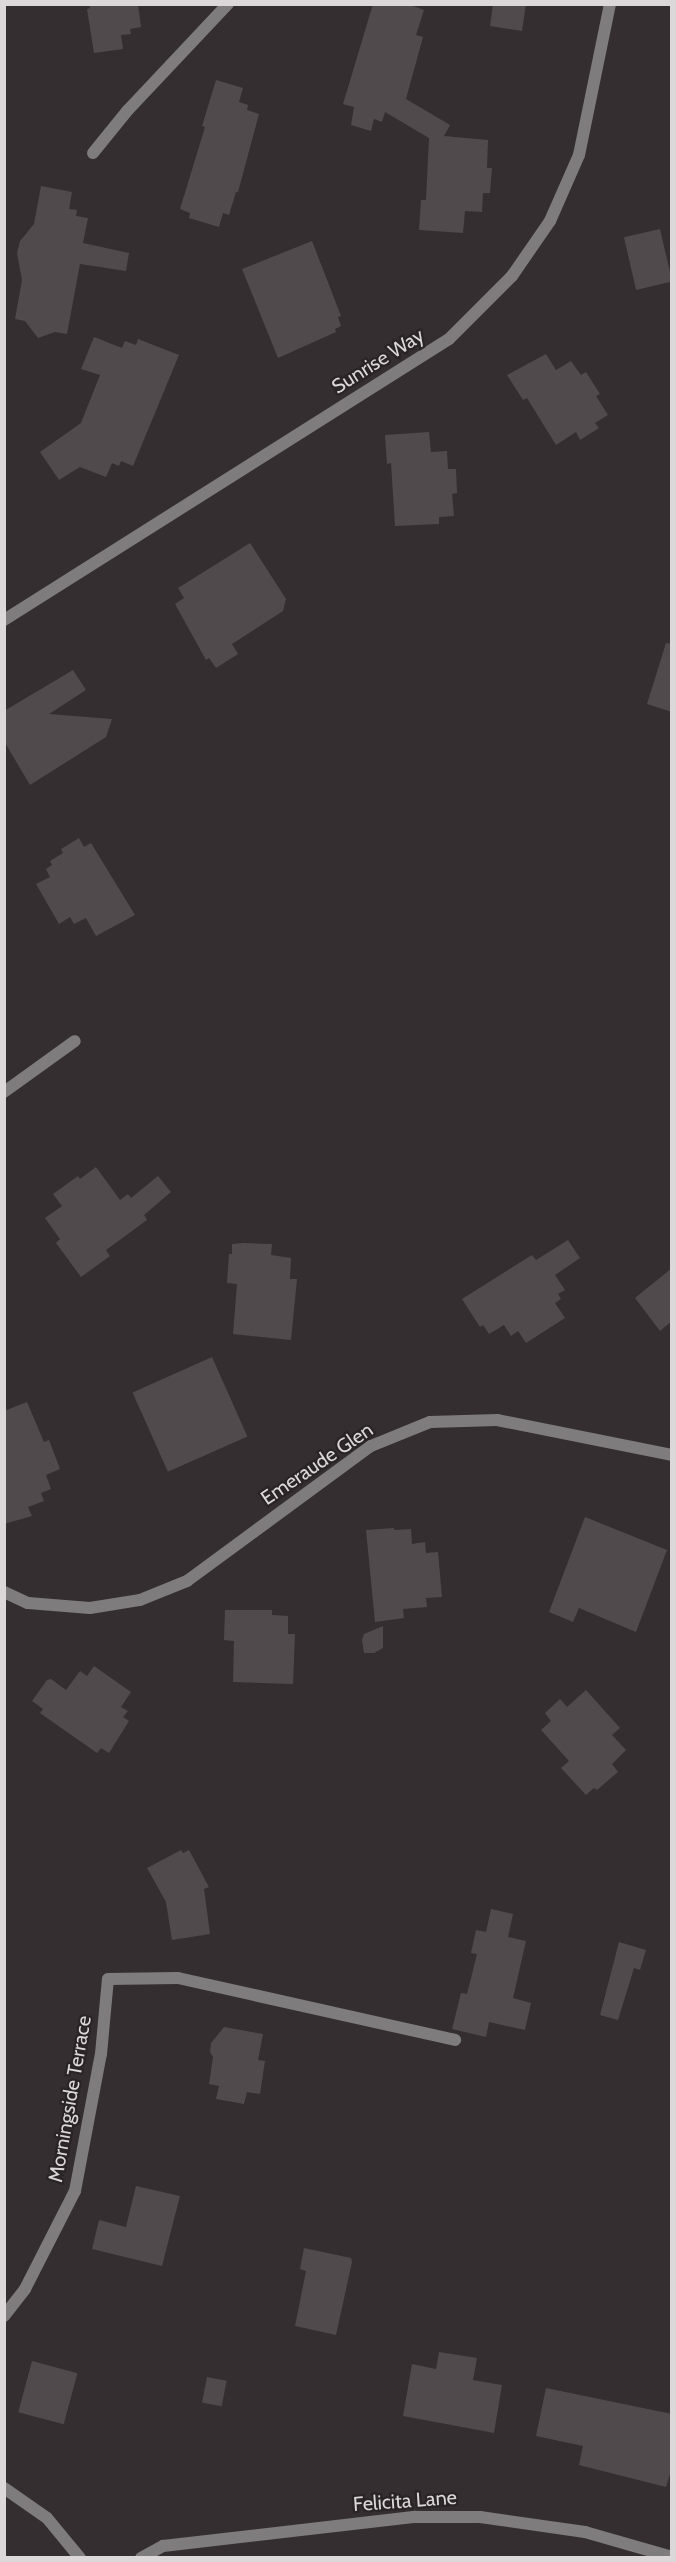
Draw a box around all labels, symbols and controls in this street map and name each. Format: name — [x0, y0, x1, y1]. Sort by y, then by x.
street label: Sunrise Way — [327, 323, 429, 399]
street label: Emeraude Glen — [256, 1418, 378, 1510]
street label: Morningside Terrace — [44, 2014, 96, 2184]
street label: Felicita Lane — [352, 2485, 458, 2517]

